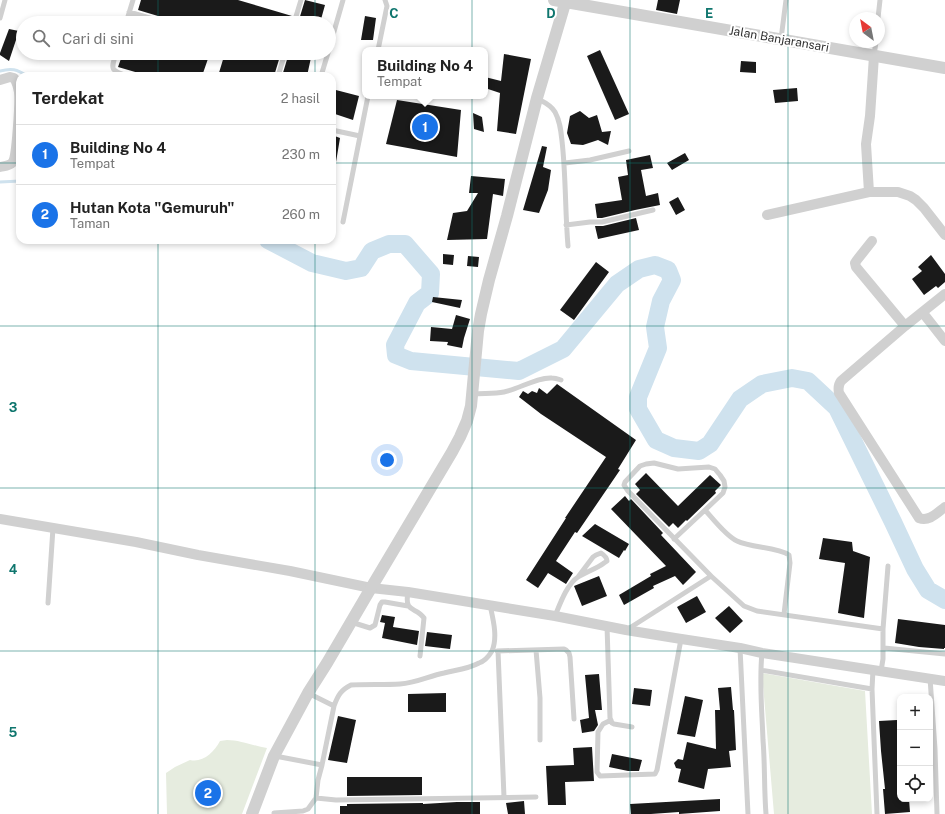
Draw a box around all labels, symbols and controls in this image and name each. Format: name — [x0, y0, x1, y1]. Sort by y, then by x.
text: C — [389, 6, 399, 21]
text: D — [546, 6, 556, 21]
text: E — [705, 6, 713, 21]
north arrow — [849, 12, 885, 48]
search box — [16, 16, 336, 60]
street label: Jalan Banjaransari — [728, 23, 830, 55]
icon: search — [30, 27, 52, 49]
text: Cari di sini — [62, 30, 134, 47]
popup — [362, 47, 488, 99]
text: Building No 4 — [377, 57, 473, 74]
text: Tempat — [377, 74, 422, 89]
text: Terdekat — [32, 88, 104, 108]
text: 2 hasil — [281, 91, 320, 106]
pin: 1 — [412, 112, 438, 142]
text: Building No 4 — [70, 139, 166, 156]
text: 1 — [42, 147, 48, 162]
text: 230 m — [282, 147, 320, 162]
text: Tempat — [70, 156, 115, 171]
text: Hutan Kota "Gemuruh" — [70, 199, 234, 216]
text: 2 — [41, 207, 49, 222]
text: 260 m — [282, 207, 320, 222]
text: Taman — [70, 216, 110, 231]
text: 3 — [9, 400, 18, 415]
your location — [377, 450, 397, 470]
text: 4 — [9, 562, 18, 577]
map controls — [897, 694, 933, 802]
button: + — [897, 694, 933, 730]
text: 5 — [9, 725, 18, 740]
button: − — [897, 730, 933, 766]
button: locate — [897, 766, 933, 802]
pin: 2 — [195, 778, 221, 808]

